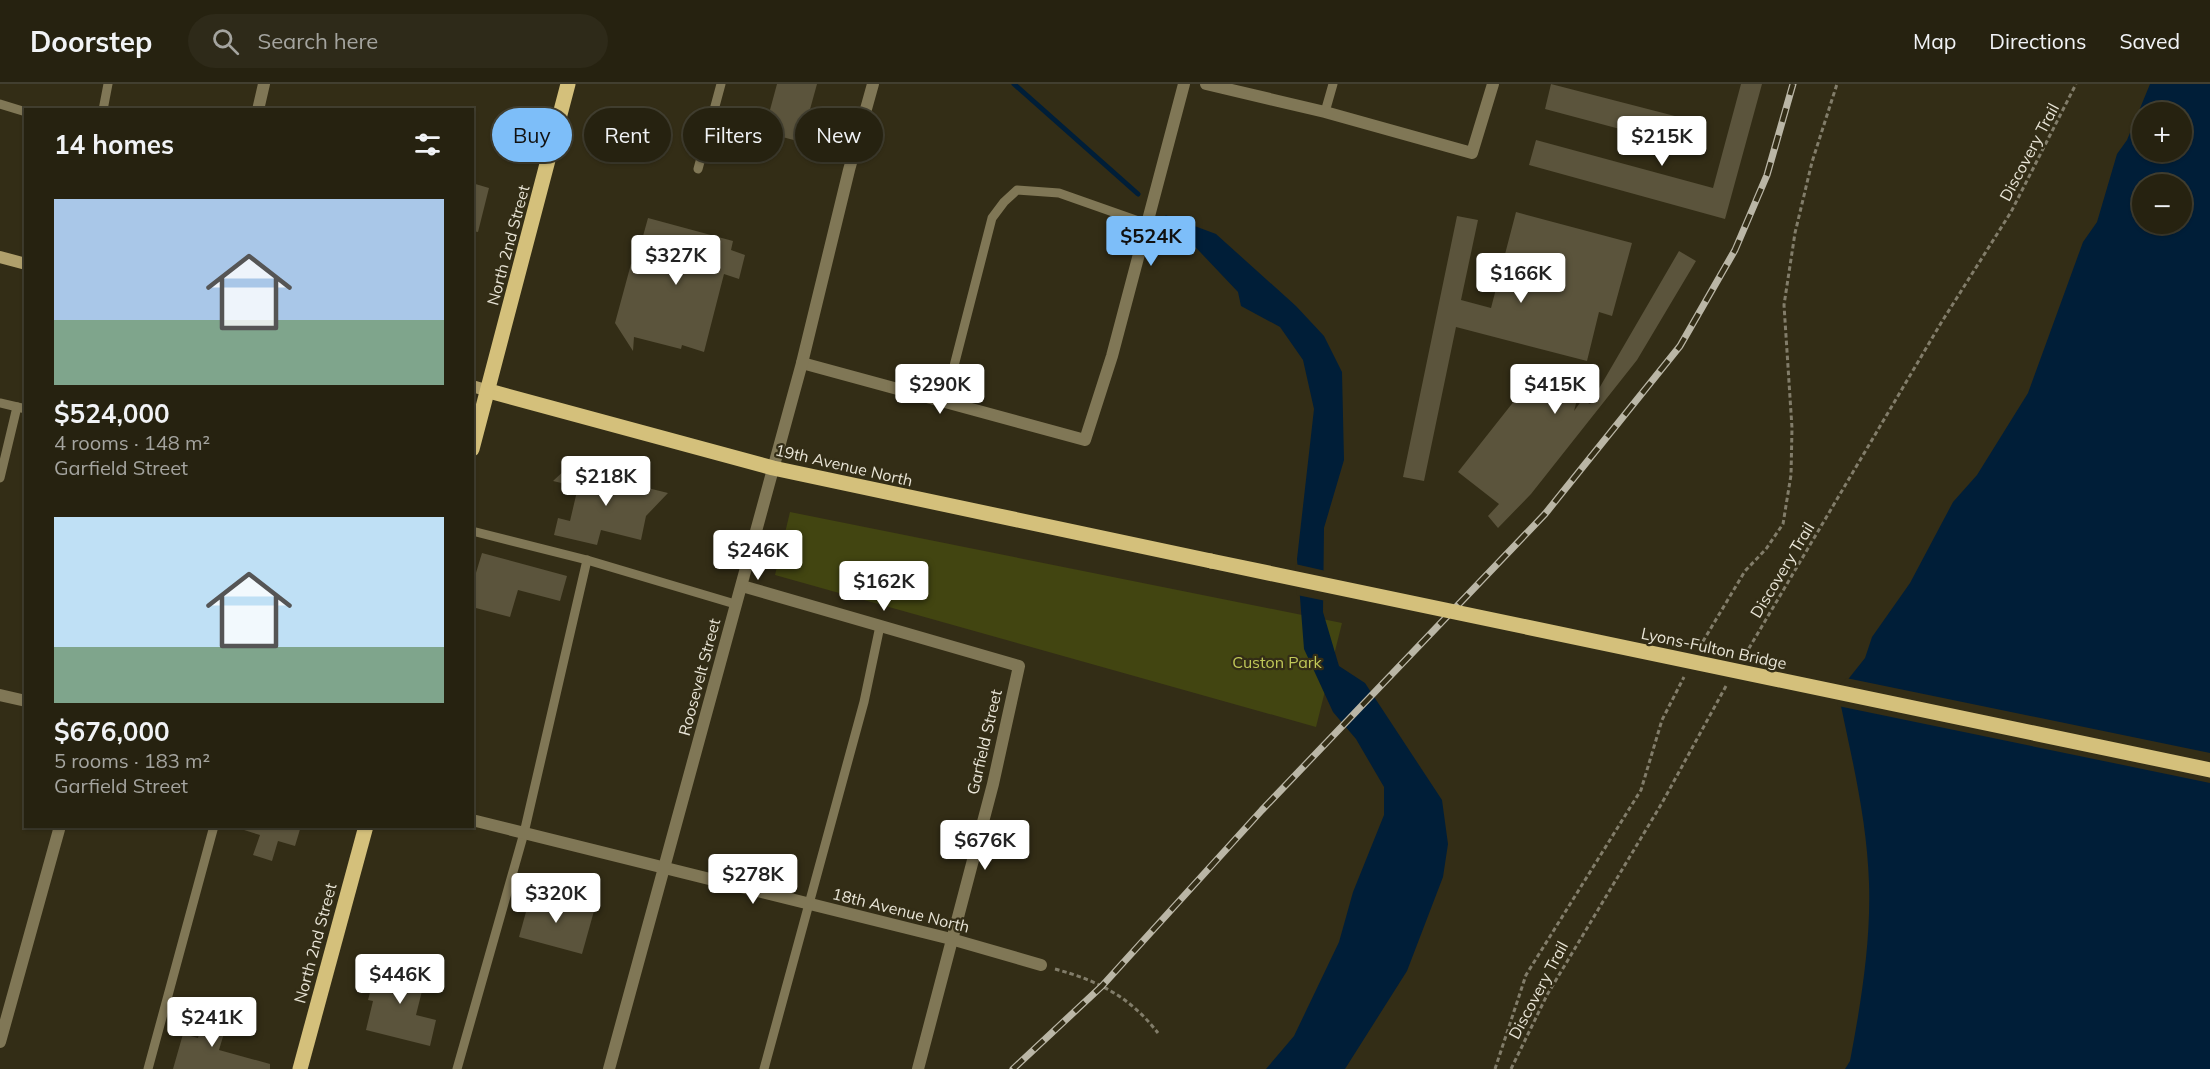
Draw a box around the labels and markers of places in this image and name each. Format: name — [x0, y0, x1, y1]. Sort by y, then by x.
pin: $215K — [1620, 116, 1704, 167]
pin: $524K — [1109, 216, 1193, 267]
pin: $327K — [634, 235, 718, 286]
pin: $166K — [1479, 253, 1563, 304]
pin: $290K — [898, 364, 982, 415]
pin: $415K — [1513, 364, 1597, 415]
pin: $218K — [564, 456, 648, 507]
pin: $246K — [716, 530, 800, 581]
pin: $162K — [842, 561, 926, 612]
pin: $676K — [943, 820, 1027, 871]
pin: $278K — [711, 854, 795, 905]
pin: $320K — [514, 873, 598, 924]
pin: $446K — [358, 954, 442, 1005]
pin: $241K — [170, 997, 254, 1048]

